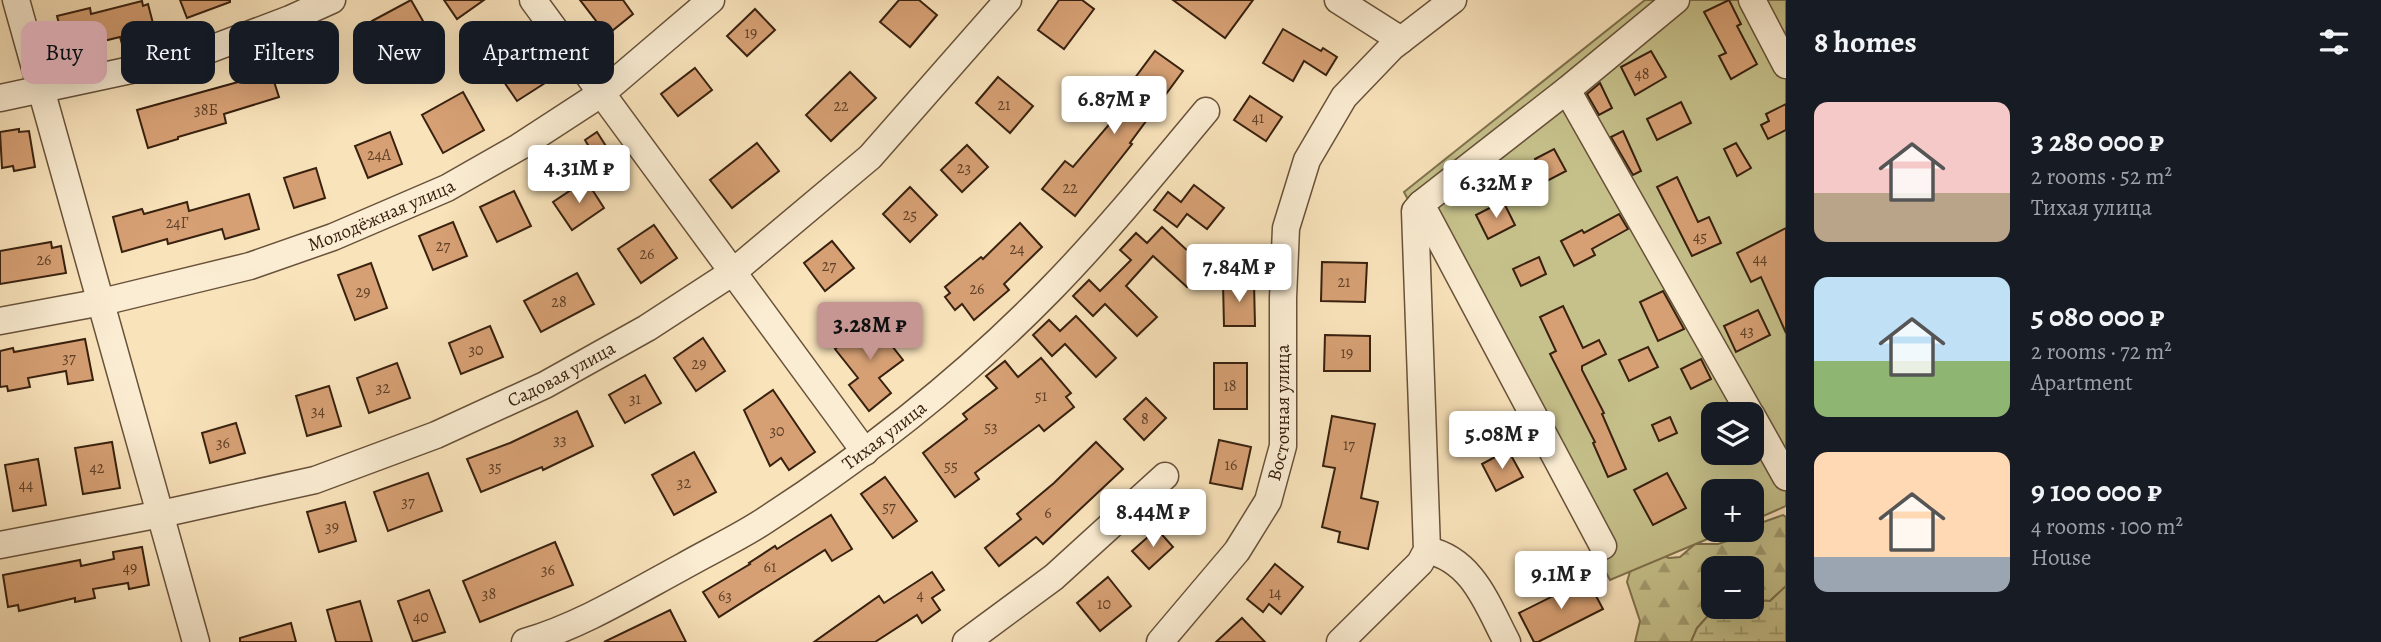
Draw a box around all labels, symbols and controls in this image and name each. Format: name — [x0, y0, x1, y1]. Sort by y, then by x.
chip: Buy — [21, 21, 107, 84]
chip: Rent — [121, 21, 215, 84]
chip: Filters — [229, 21, 339, 84]
chip: New — [353, 21, 445, 84]
chip: Apartment — [459, 21, 614, 84]
house number: 19 — [745, 22, 757, 44]
text: 8 homes — [1814, 22, 1917, 62]
icon: filters — [2315, 23, 2353, 61]
house number: 48 — [1634, 63, 1650, 85]
pin: 6.87M ₽ — [1049, 76, 1179, 136]
text: 6.87M ₽ — [1078, 83, 1150, 114]
house number: 21 — [997, 94, 1011, 116]
house number: 22 — [833, 95, 849, 117]
house number: 38Б — [194, 99, 218, 121]
house number: 41 — [1252, 107, 1265, 129]
text: 3 280 000 ₽ — [2031, 121, 2164, 161]
icon: home — [1870, 130, 1954, 214]
house number: 24А — [367, 144, 392, 166]
pin: 4.31M ₽ — [514, 146, 644, 205]
text: 4.31M ₽ — [544, 152, 614, 183]
house number: 23 — [957, 157, 971, 179]
pin: 6.32M ₽ — [1431, 160, 1561, 220]
text: 2 rooms · 52 m² — [2031, 161, 2172, 192]
text: 6.32M ₽ — [1459, 167, 1533, 198]
street label: Молодёжная улица — [304, 173, 460, 258]
house number: 22 — [1062, 177, 1078, 199]
text: Тихая улица — [2031, 192, 2152, 223]
house number: 25 — [903, 204, 917, 226]
house number: 24Г — [166, 212, 188, 234]
house number: 45 — [1693, 226, 1707, 248]
house number: 27 — [436, 235, 450, 257]
house number: 24 — [1010, 238, 1024, 260]
house number: 26 — [640, 243, 655, 265]
pin: 7.84M ₽ — [1174, 244, 1304, 304]
house number: 44 — [1753, 248, 1767, 270]
house number: 26 — [37, 249, 52, 271]
text: 7.84M ₽ — [1202, 251, 1276, 282]
house number: 27 — [822, 255, 836, 277]
house number: 21 — [1337, 271, 1351, 293]
house number: 26 — [970, 278, 985, 300]
house number: 29 — [356, 281, 370, 303]
house number: 28 — [551, 291, 567, 313]
text: 5 080 000 ₽ — [2031, 296, 2165, 336]
pin: 3.28M ₽ — [805, 302, 935, 362]
icon: home — [1870, 305, 1954, 389]
text: 3.28M ₽ — [833, 309, 907, 340]
house number: 43 — [1740, 320, 1754, 342]
street label: Садовая улица — [503, 335, 620, 414]
text: 2 rooms · 72 m² — [2031, 336, 2172, 367]
house number: 30 — [468, 339, 484, 361]
house number: 19 — [1341, 342, 1353, 364]
street label: Восточная улица — [1261, 344, 1296, 484]
house number: 37 — [62, 347, 76, 369]
house number: 29 — [692, 353, 706, 375]
text: Apartment — [2031, 367, 2133, 398]
house number: 18 — [1223, 375, 1237, 397]
house number: 32 — [376, 377, 391, 399]
house number: 51 — [1035, 385, 1048, 407]
house number: 31 — [629, 388, 642, 410]
street label: Тихая улица — [837, 395, 932, 477]
house number: 34 — [311, 400, 325, 422]
map controls — [1701, 402, 1764, 619]
button: layers — [1701, 402, 1764, 465]
house number: 8 — [1141, 408, 1149, 430]
pin: 5.08M ₽ — [1437, 412, 1567, 471]
house number: 53 — [984, 416, 998, 438]
text: 5.08M ₽ — [1465, 418, 1539, 449]
house number: 30 — [769, 420, 785, 442]
house number: 33 — [553, 429, 567, 451]
house number: 36 — [216, 432, 230, 454]
house number: 17 — [1343, 434, 1355, 456]
house number: 16 — [1225, 454, 1237, 476]
house number: 55 — [944, 455, 958, 477]
house number: 35 — [488, 456, 502, 478]
house number: 42 — [90, 457, 105, 479]
text: 9 100 000 ₽ — [2031, 471, 2162, 511]
house number: 32 — [677, 472, 692, 494]
house number: 44 — [19, 474, 33, 496]
button: + — [1701, 479, 1764, 542]
icon: home — [1870, 480, 1954, 564]
pin: 8.44M ₽ — [1088, 490, 1218, 549]
house number: 37 — [401, 491, 415, 513]
house number: 57 — [882, 496, 896, 518]
text: 8.44M ₽ — [1116, 496, 1190, 527]
house number: 6 — [1044, 502, 1052, 524]
text: 4 rooms · 100 m² — [2031, 511, 2183, 542]
house number: 39 — [325, 516, 339, 538]
text: House — [2031, 542, 2091, 573]
pin: 9.1M ₽ — [1504, 552, 1618, 611]
house number: 61 — [764, 556, 777, 578]
button: − — [1701, 556, 1764, 619]
house number: 49 — [123, 557, 137, 579]
text: 9.1M ₽ — [1531, 558, 1591, 589]
house number: 36 — [541, 559, 555, 581]
house number: 14 — [1269, 582, 1281, 604]
house number: 38 — [482, 583, 496, 605]
house number: 4 — [916, 584, 924, 606]
house number: 63 — [718, 585, 732, 607]
house number: 10 — [1097, 593, 1111, 615]
house number: 40 — [413, 606, 429, 628]

